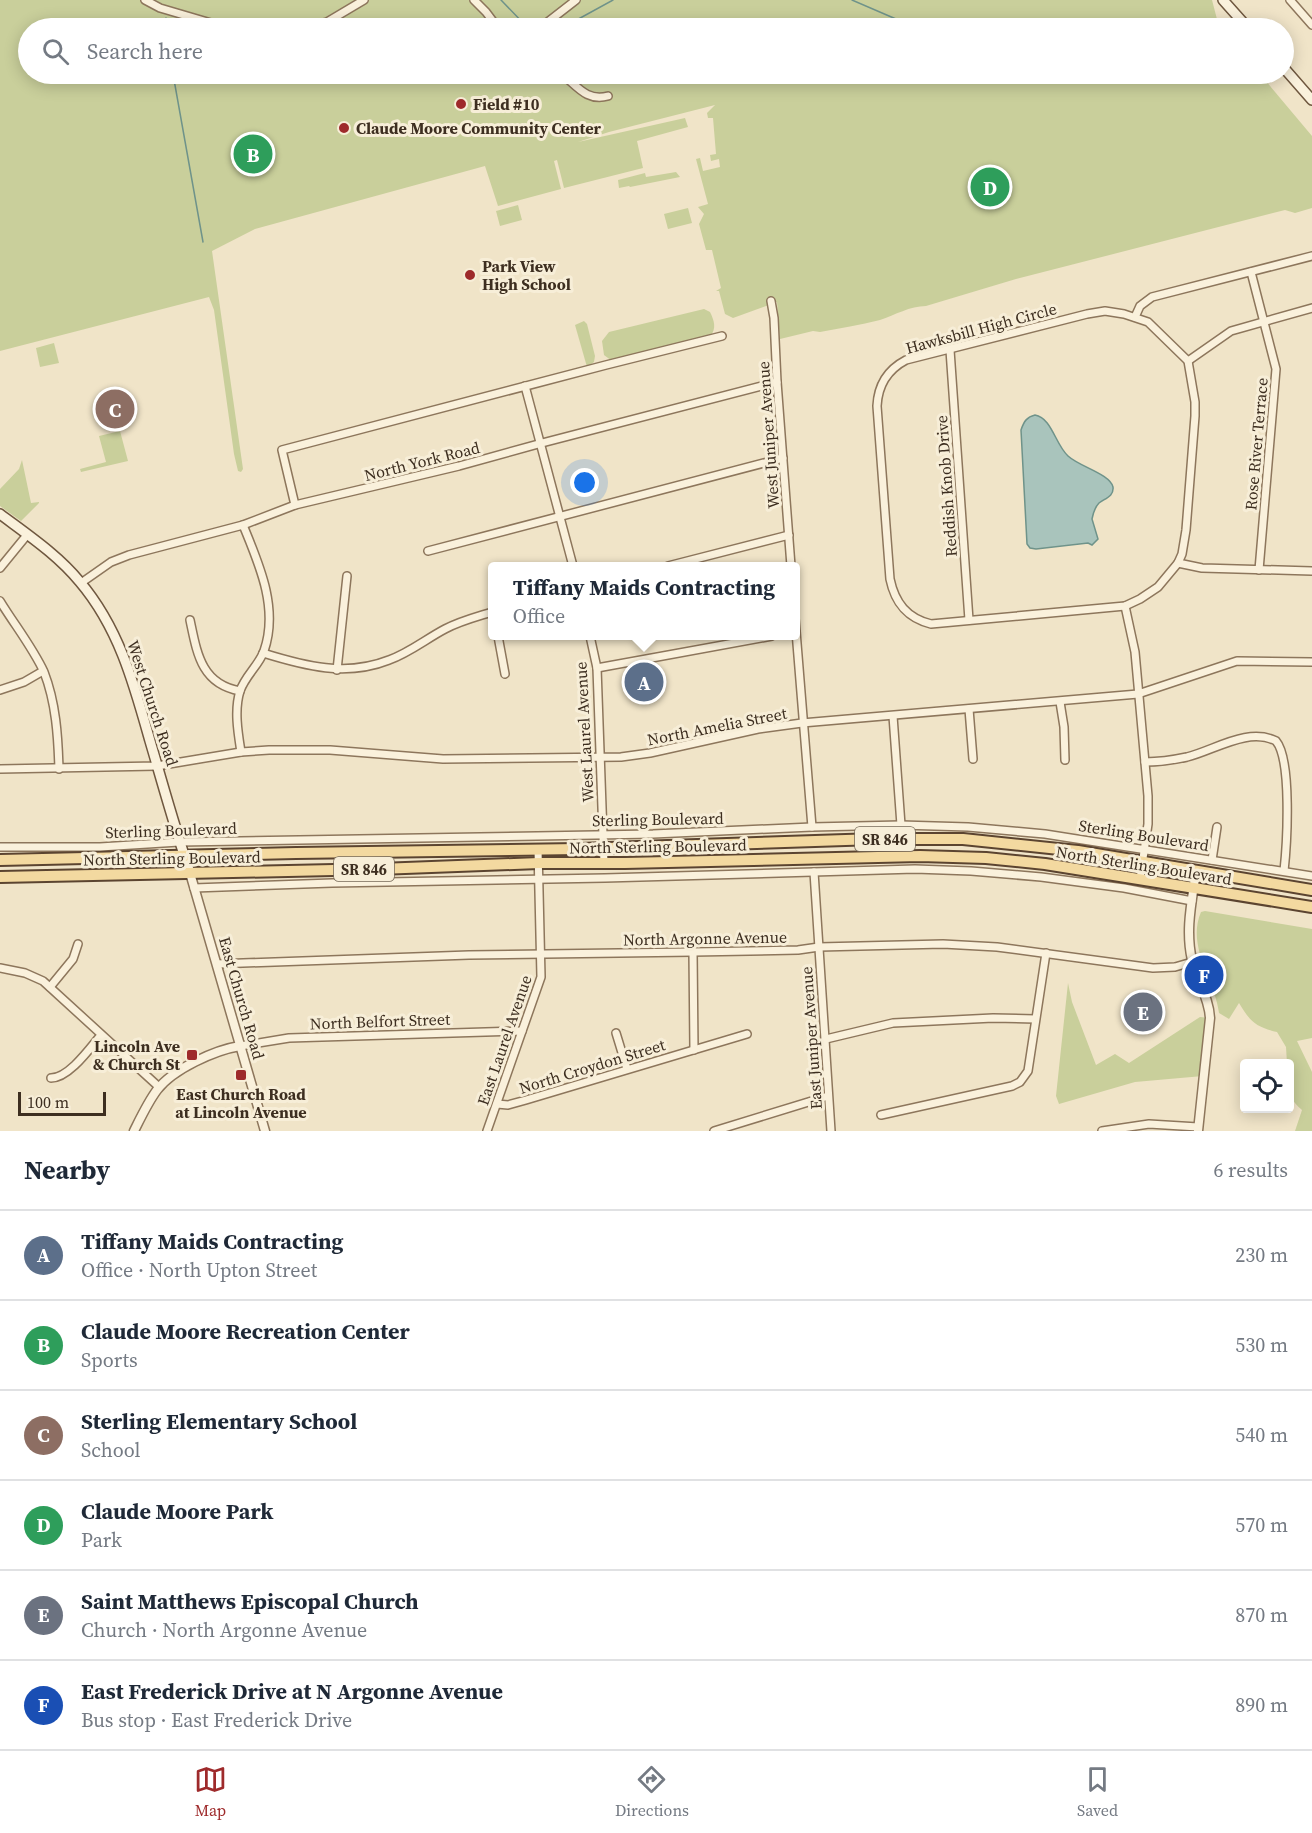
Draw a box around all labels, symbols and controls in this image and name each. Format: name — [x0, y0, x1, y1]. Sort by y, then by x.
search box — [18, 18, 1294, 84]
icon: search — [39, 35, 72, 68]
text: Search here — [87, 36, 203, 66]
place label: Field #10 — [473, 93, 540, 115]
marker: Field #10 — [454, 97, 468, 111]
place label: Claude Moore Community Center — [356, 117, 602, 139]
marker: Claude Moore Community Center — [337, 121, 351, 135]
pin: B — [234, 132, 272, 176]
pin: D — [970, 164, 1010, 210]
place label: Park View High School — [482, 255, 571, 295]
marker: Park View High School — [463, 268, 477, 282]
street label: Hawksbill High Circle — [903, 297, 1059, 359]
street label: West Juniper Avenue — [752, 360, 784, 510]
street label: Rose River Terrace — [1239, 377, 1273, 511]
pin: C — [96, 386, 134, 432]
street label: Reddish Knob Drive — [930, 414, 962, 558]
street label: North York Road — [362, 436, 482, 486]
your location — [570, 468, 599, 497]
popup — [488, 562, 800, 640]
text: Tiffany Maids Contracting — [513, 572, 775, 602]
text: Office — [513, 602, 565, 630]
street label: West Church Road — [122, 637, 184, 769]
pin: A — [624, 660, 664, 704]
street label: West Laurel Avenue — [569, 661, 599, 803]
street label: North Amelia Street — [645, 702, 789, 750]
street label: Sterling Boulevard — [592, 807, 724, 831]
street label: Sterling Boulevard — [1077, 814, 1211, 856]
street label: Sterling Boulevard — [105, 817, 237, 843]
road number: SR 846 — [855, 827, 915, 851]
street label: North Sterling Boulevard — [569, 833, 747, 859]
street label: North Sterling Boulevard — [1055, 840, 1233, 890]
street label: North Sterling Boulevard — [83, 845, 261, 871]
road number: SR 846 — [334, 857, 394, 881]
street label: North Argonne Avenue — [623, 926, 787, 950]
street label: East Church Road — [214, 934, 270, 1062]
pin: F — [1184, 952, 1224, 998]
street label: East Juniper Avenue — [795, 966, 827, 1110]
street label: East Laurel Avenue — [471, 972, 537, 1108]
pin: E — [1124, 990, 1162, 1034]
street label: North Belfort Street — [309, 1008, 451, 1034]
street label: North Croydon Street — [516, 1033, 669, 1099]
place label: Lincoln Ave & Church St — [93, 1035, 180, 1075]
marker: Lincoln Ave & Church St — [185, 1048, 199, 1062]
map controls — [1240, 1059, 1294, 1113]
button: locate — [1240, 1059, 1294, 1113]
marker: East Church Road at Lincoln Avenue — [234, 1068, 248, 1082]
place label: East Church Road at Lincoln Avenue — [175, 1083, 307, 1123]
scale bar — [18, 1089, 106, 1116]
text: 100 m — [27, 1091, 69, 1113]
text: Nearby — [24, 1152, 110, 1188]
text: 6 results — [1213, 1156, 1288, 1184]
text: Tiffany Maids Contracting — [81, 1226, 343, 1256]
text: A — [37, 1241, 50, 1269]
text: 230 m — [1235, 1241, 1288, 1269]
text: Office · North Upton Street — [81, 1256, 317, 1284]
text: Claude Moore Recreation Center — [81, 1316, 410, 1346]
text: B — [37, 1331, 50, 1359]
text: 530 m — [1235, 1331, 1288, 1359]
text: Sports — [81, 1346, 138, 1374]
text: Sterling Elementary School — [81, 1406, 357, 1436]
text: C — [37, 1421, 50, 1449]
text: 540 m — [1235, 1421, 1288, 1449]
text: School — [81, 1436, 141, 1464]
text: Claude Moore Park — [81, 1496, 273, 1526]
text: D — [36, 1511, 51, 1539]
text: 570 m — [1235, 1511, 1288, 1539]
text: Park — [81, 1526, 122, 1554]
text: Saint Matthews Episcopal Church — [81, 1586, 419, 1616]
text: E — [38, 1601, 49, 1629]
text: 870 m — [1235, 1601, 1288, 1629]
text: Church · North Argonne Avenue — [81, 1616, 367, 1644]
text: East Frederick Drive at N Argonne Avenue — [81, 1676, 503, 1706]
text: F — [38, 1691, 49, 1719]
text: 890 m — [1235, 1691, 1288, 1719]
text: Bus stop · East Frederick Drive — [81, 1706, 352, 1734]
tab: Map — [194, 1763, 227, 1821]
tab: Directions — [615, 1763, 689, 1821]
tab: Saved — [1077, 1763, 1118, 1821]

